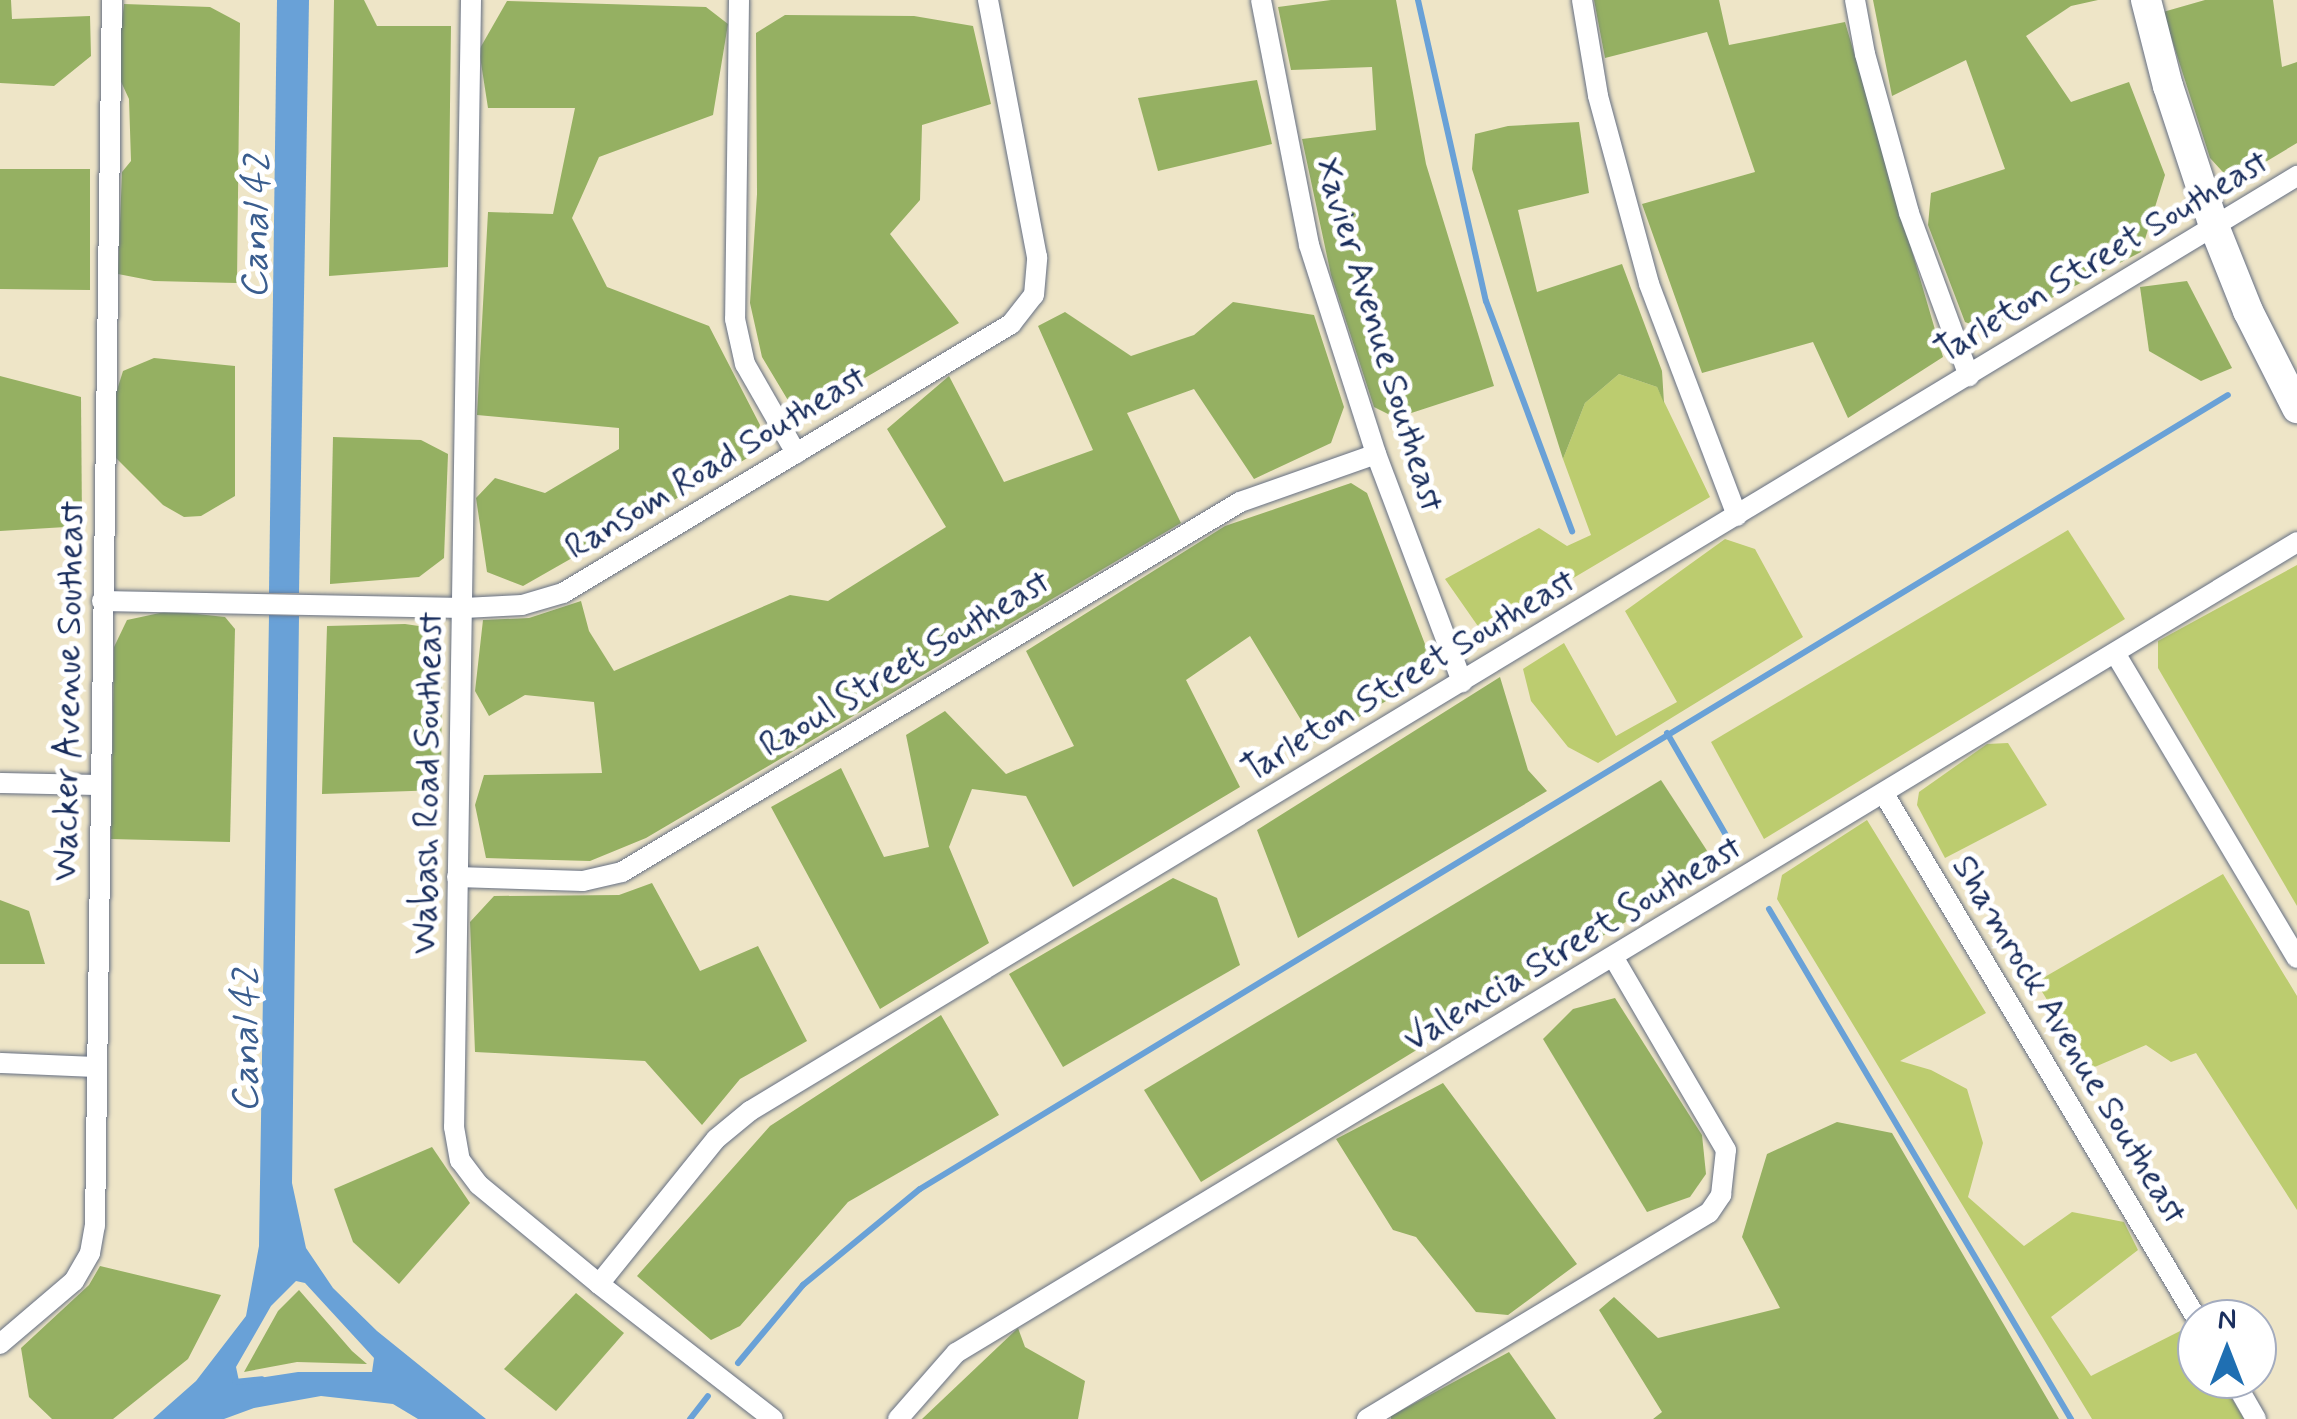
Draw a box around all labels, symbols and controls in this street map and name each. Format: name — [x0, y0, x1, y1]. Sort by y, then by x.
street label: Tarleton Street Southeast — [1929, 142, 2275, 372]
water label: Canal 42 — [233, 153, 281, 299]
street label: Xavier Avenue Southeast — [1306, 156, 1452, 514]
street label: Ransom Road Southeast — [561, 358, 871, 568]
street label: Wacker Avenue Southeast — [45, 502, 93, 880]
street label: Raoul Street Southeast — [751, 560, 1059, 768]
street label: Tarleton Street Southeast — [1236, 561, 1582, 791]
street label: Wabash Road Southeast — [404, 613, 452, 953]
street label: Valencia Street Southeast — [1397, 827, 1749, 1061]
street label: Shamrock Avenue Southeast — [1943, 850, 2195, 1230]
water label: Canal 42 — [224, 967, 270, 1113]
north arrow — [2177, 1299, 2277, 1399]
text: N — [2218, 1302, 2236, 1339]

